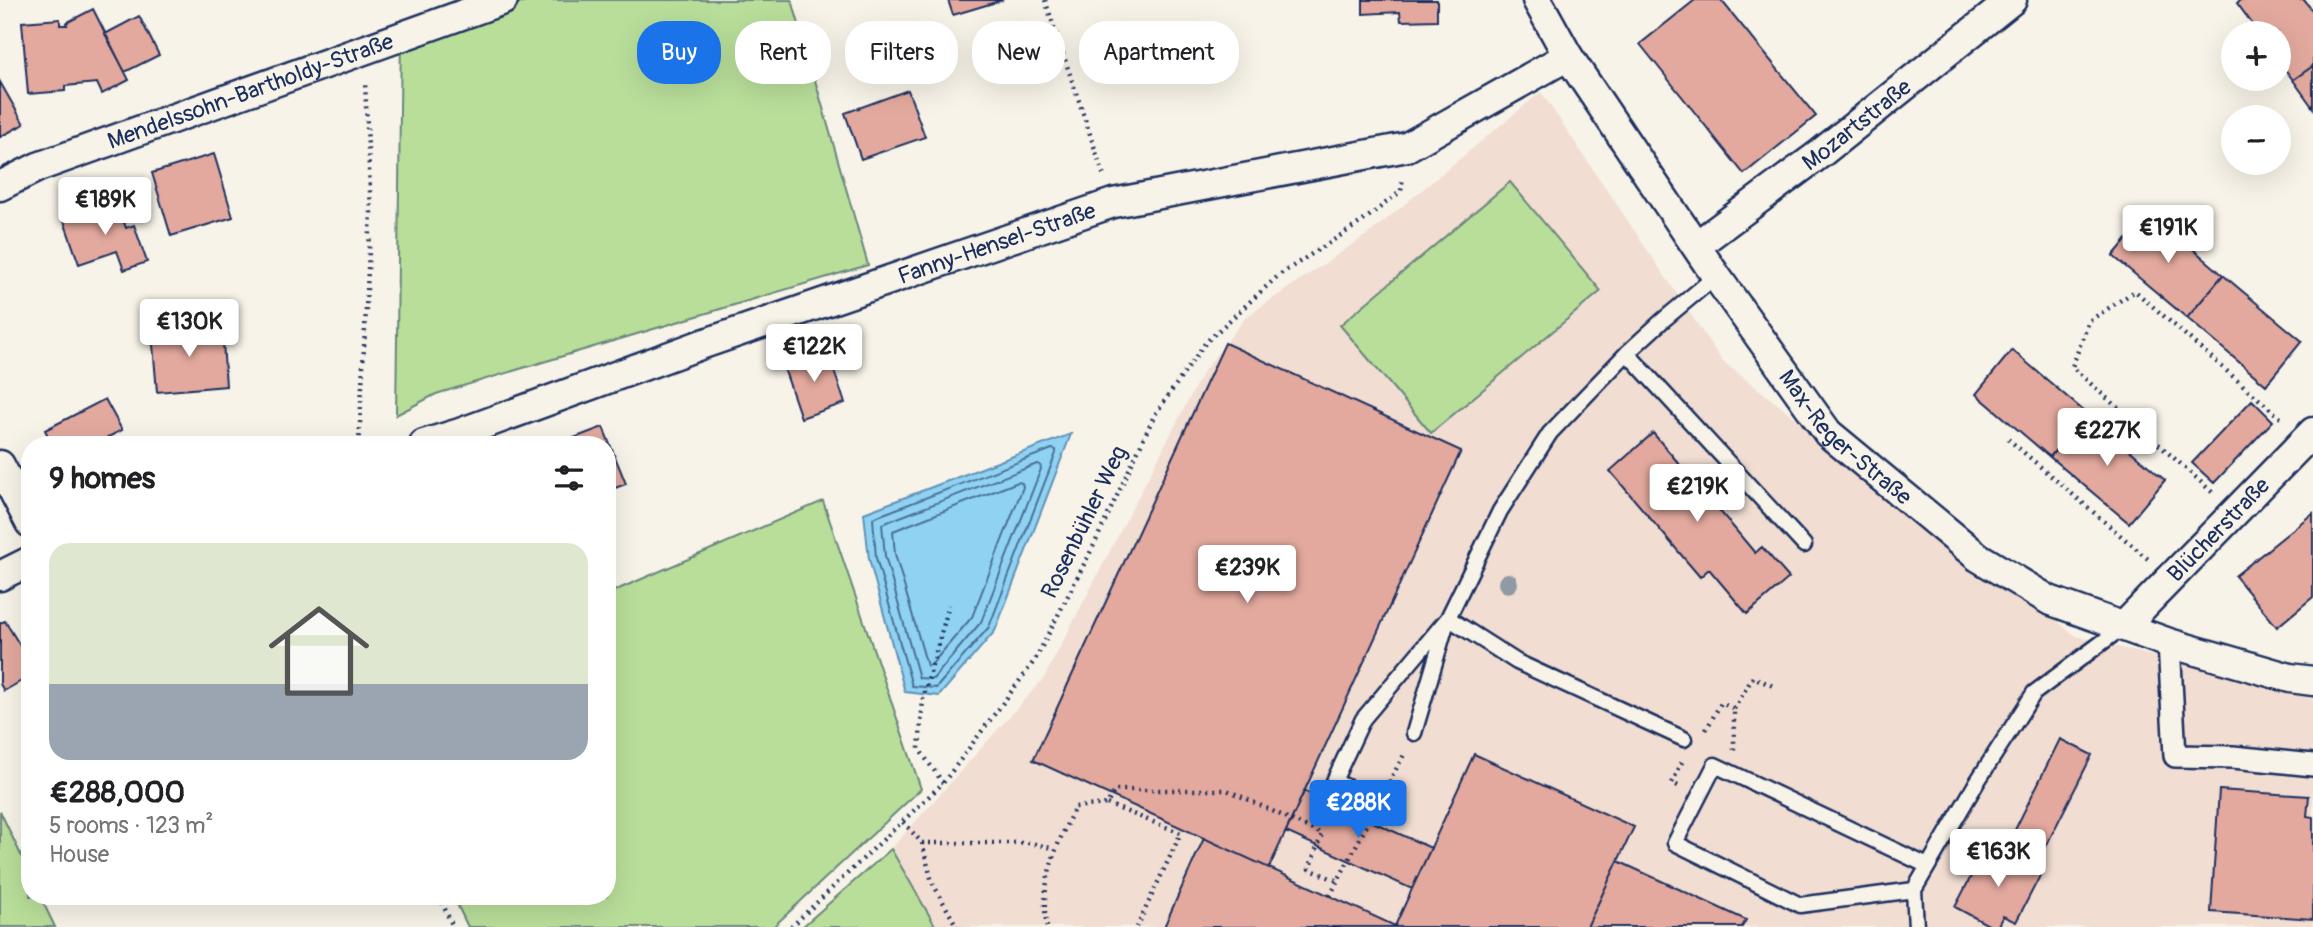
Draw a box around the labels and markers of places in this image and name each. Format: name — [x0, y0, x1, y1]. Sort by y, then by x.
pin: €189K — [56, 177, 154, 237]
pin: €191K — [2119, 205, 2217, 265]
pin: €130K — [140, 300, 238, 359]
pin: €122K — [765, 324, 863, 384]
pin: €227K — [2058, 408, 2156, 468]
pin: €219K — [1648, 464, 1746, 524]
pin: €239K — [1198, 546, 1296, 605]
pin: €288K — [1309, 780, 1407, 840]
pin: €163K — [1949, 830, 2047, 889]

